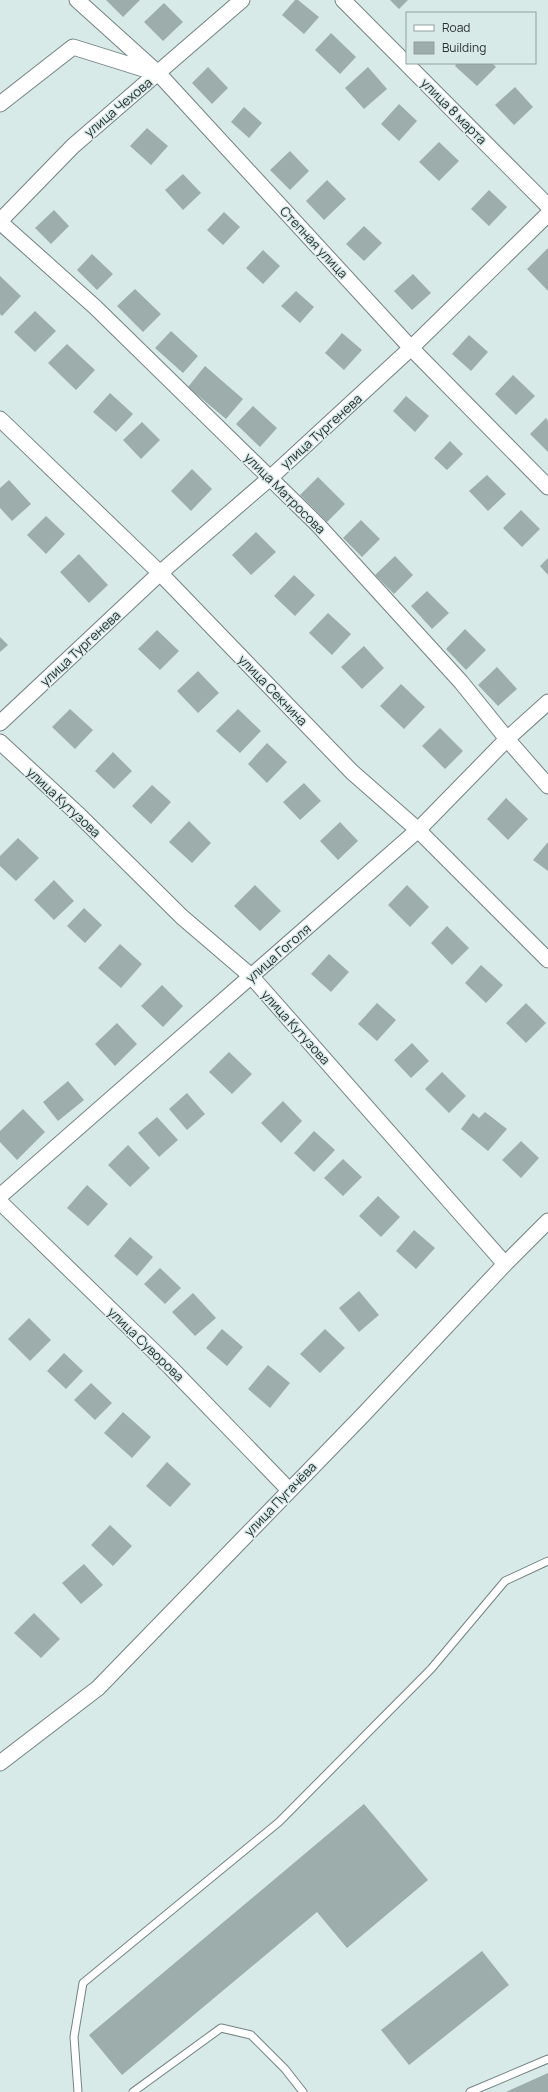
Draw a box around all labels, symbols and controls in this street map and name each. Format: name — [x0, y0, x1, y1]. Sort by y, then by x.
legend — [406, 12, 536, 64]
text: Road — [442, 19, 470, 36]
text: Building — [442, 39, 486, 56]
street label: улица Чехова — [80, 73, 156, 141]
street label: улица 8 марта — [417, 74, 491, 148]
street label: Степная улица — [276, 202, 352, 282]
street label: улица Тургенева — [276, 390, 366, 472]
street label: улица Матросова — [240, 448, 330, 538]
street label: улица Тургенева — [36, 606, 124, 690]
street label: улица Секнина — [234, 650, 312, 730]
street label: улица Кутузова — [23, 763, 105, 841]
street label: улица Гоголя — [241, 920, 315, 986]
street label: улица Кутузова — [257, 986, 335, 1068]
street label: улица Суворова — [104, 1303, 188, 1385]
street label: улица Пугачёва — [240, 1458, 320, 1540]

